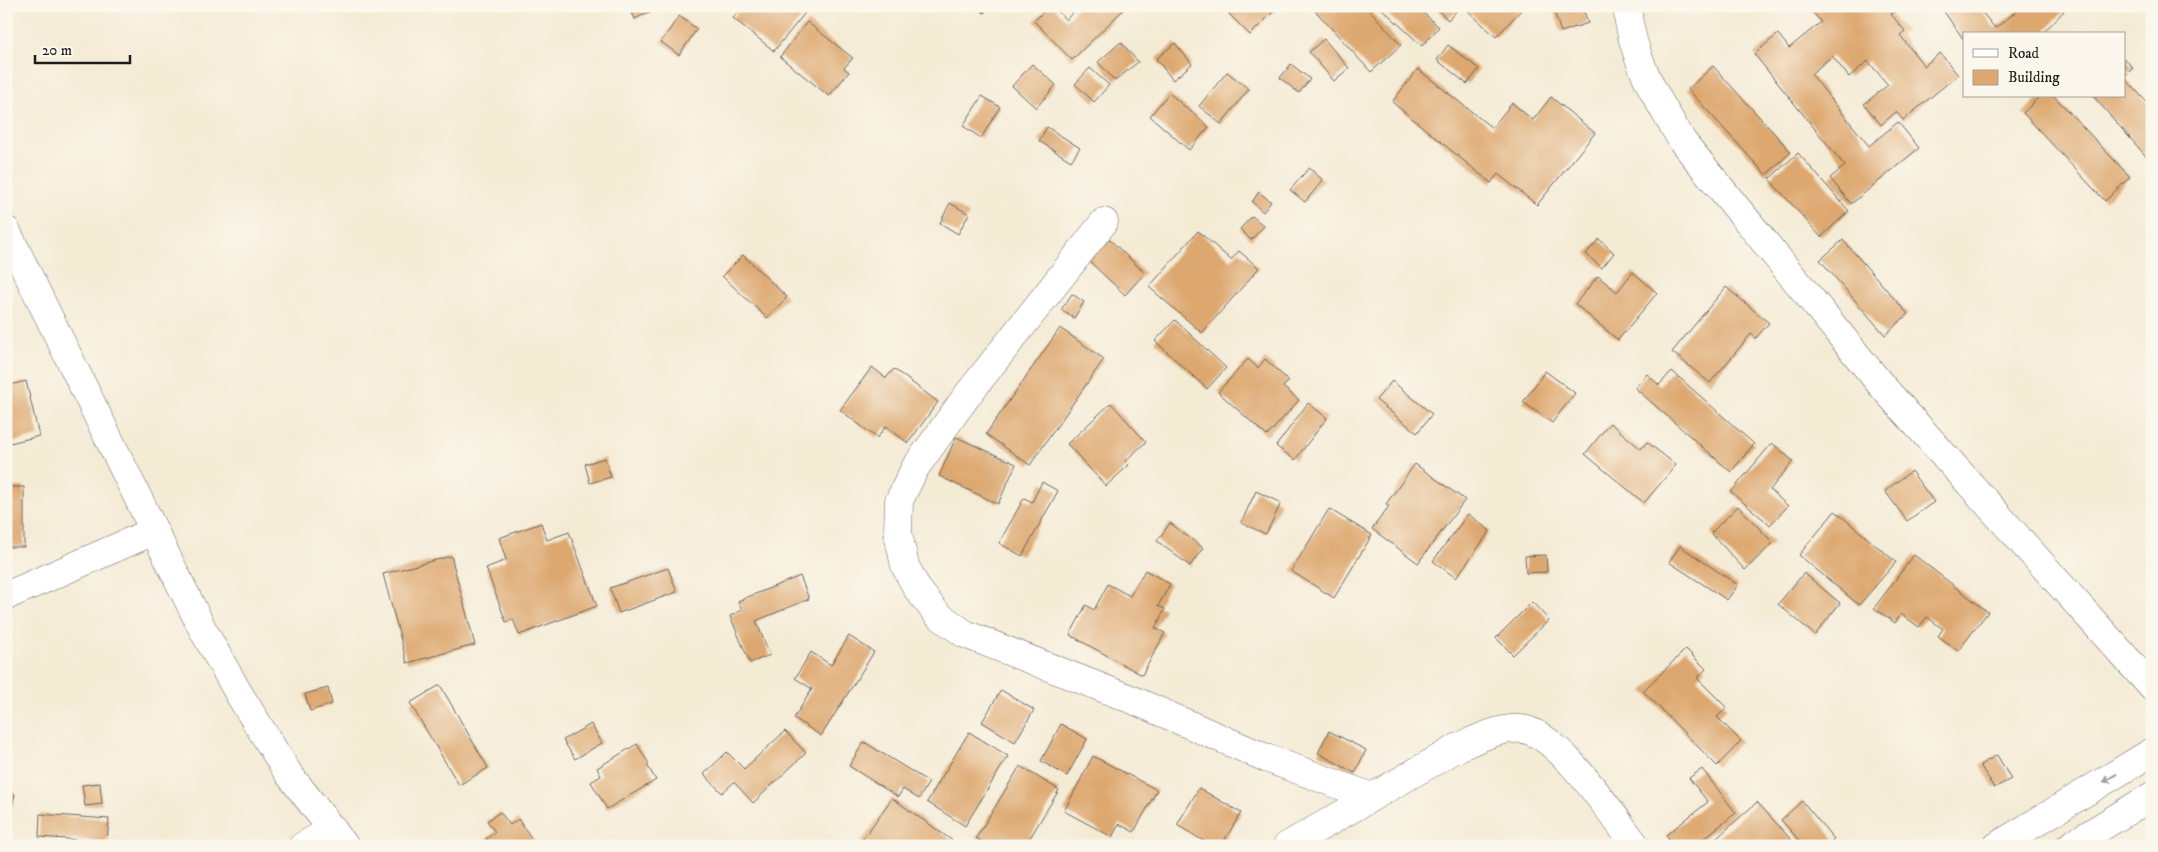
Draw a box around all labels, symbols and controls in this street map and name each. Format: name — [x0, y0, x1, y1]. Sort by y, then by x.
scale bar — [35, 32, 130, 64]
legend — [1963, 32, 2126, 98]
text: 20 m — [42, 41, 72, 60]
text: Road — [2008, 44, 2040, 63]
text: Building — [2008, 68, 2060, 87]
one-way arrow — [2103, 772, 2117, 783]

